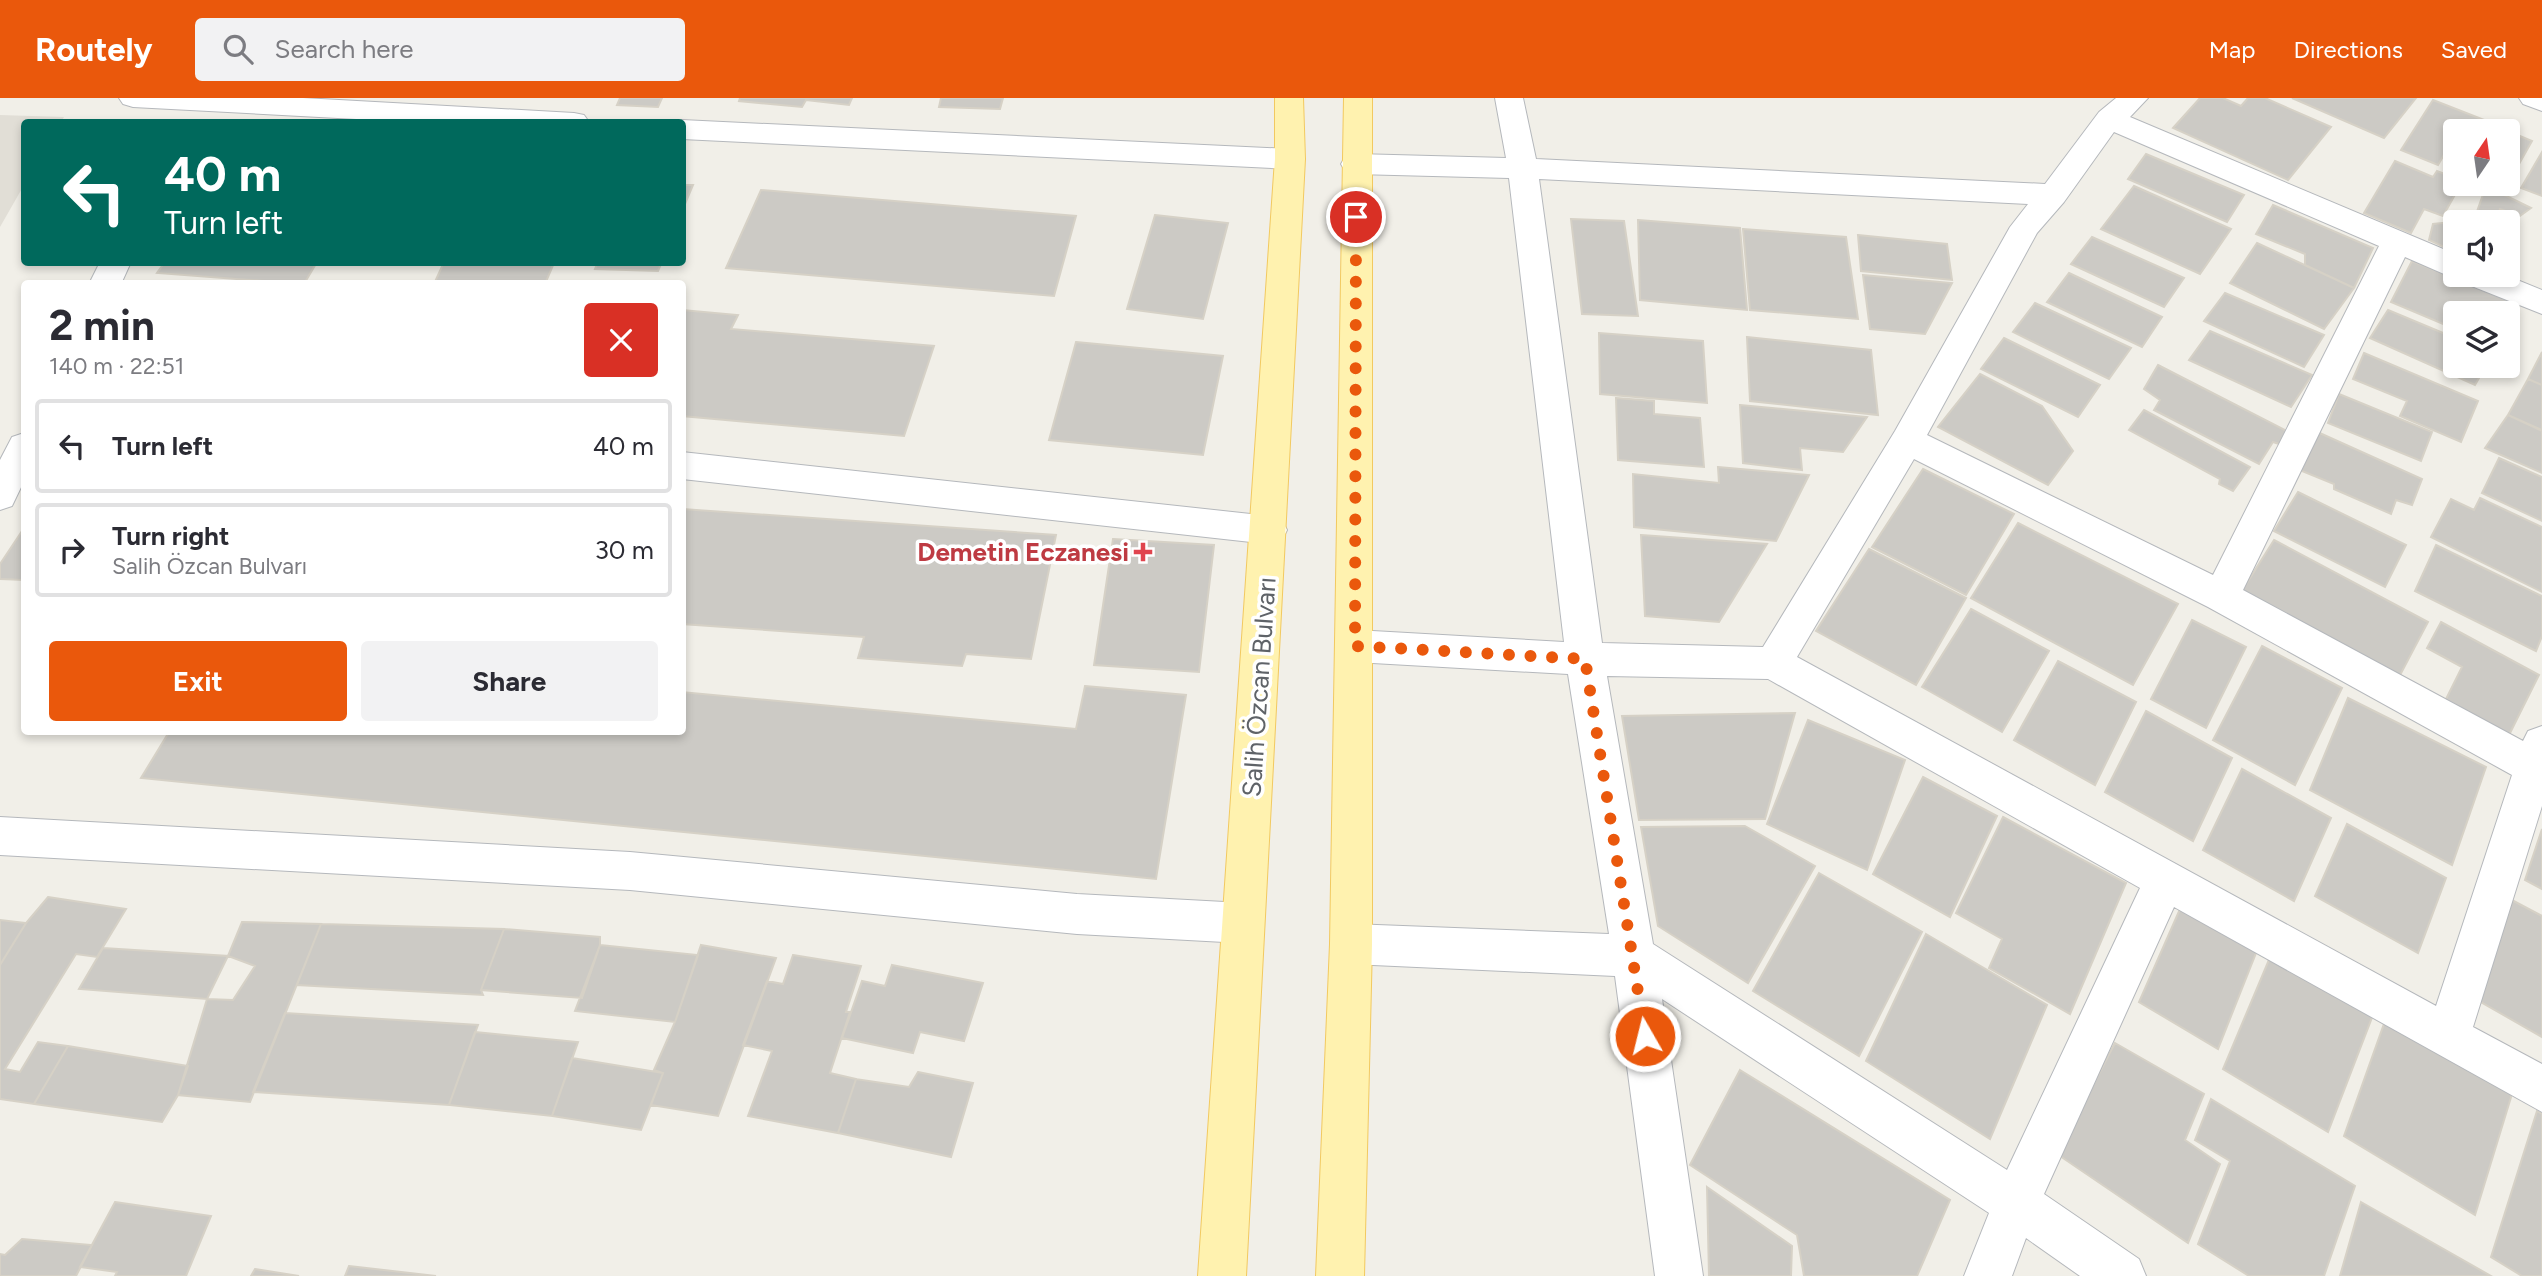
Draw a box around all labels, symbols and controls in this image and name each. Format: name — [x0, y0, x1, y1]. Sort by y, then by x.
search box — [195, 18, 685, 81]
text: Routely — [35, 30, 153, 69]
icon: search — [219, 30, 257, 68]
text: Search here — [275, 33, 414, 65]
text: Map — [2209, 35, 2255, 64]
text: Directions — [2293, 35, 2403, 64]
text: Saved — [2441, 35, 2507, 64]
north arrow — [2443, 119, 2520, 196]
map controls — [2443, 119, 2520, 378]
text: 40 m — [164, 144, 281, 203]
icon: left — [49, 147, 140, 238]
pin — [1326, 187, 1386, 247]
icon: arrive — [1337, 198, 1375, 236]
text: Turn left — [164, 204, 283, 242]
button: sound — [2443, 210, 2520, 287]
text: 2 min — [49, 300, 155, 351]
button: layers — [2443, 301, 2520, 378]
button: close — [584, 303, 658, 377]
text: 140 m · 22:51 — [49, 352, 184, 380]
icon: left — [53, 427, 91, 465]
text: Turn left — [112, 430, 213, 462]
text: 40 m — [593, 430, 654, 462]
text: Turn right — [112, 520, 229, 552]
icon: right — [53, 531, 91, 569]
text: 30 m — [595, 534, 654, 566]
place label: Demetin Eczanesi — [917, 536, 1129, 568]
marker: Demetin Eczanesi — [1135, 544, 1151, 560]
text: Salih Özcan Bulvarı — [112, 552, 307, 580]
street label: Salih Özcan Bulvarı — [1235, 576, 1283, 798]
button: Exit — [49, 641, 347, 721]
button: Share — [361, 641, 658, 721]
position arrow — [1608, 999, 1682, 1073]

